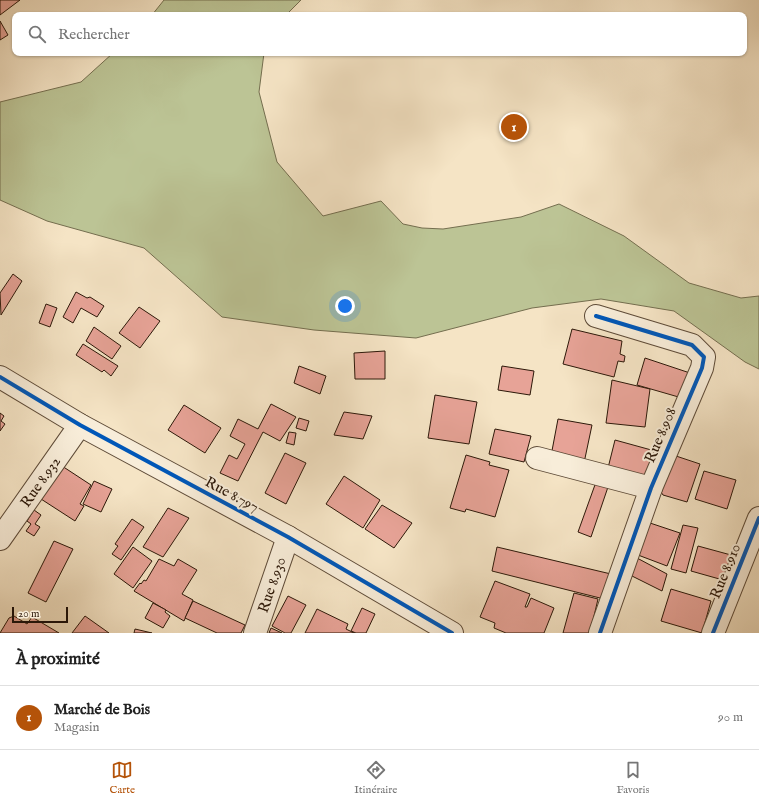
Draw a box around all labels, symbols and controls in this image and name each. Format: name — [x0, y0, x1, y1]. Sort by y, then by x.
search box — [12, 12, 747, 56]
icon: search — [26, 23, 48, 45]
text: Rechercher — [58, 25, 130, 44]
pin: 1 — [501, 112, 527, 142]
your location — [335, 296, 355, 316]
street label: Rue 8.908 — [640, 405, 681, 466]
street label: Rue 8.932 — [16, 453, 65, 511]
street label: Rue 8.797 — [202, 472, 262, 516]
street label: Rue 8.910 — [706, 541, 745, 602]
street label: Rue 8.930 — [254, 554, 290, 615]
scale bar — [12, 605, 68, 624]
text: 20 m — [18, 607, 39, 621]
text: À proximité — [16, 649, 100, 670]
text: Marché de Bois — [54, 700, 150, 719]
text: 1 — [27, 709, 31, 726]
text: 90 m — [718, 709, 743, 726]
text: Magasin — [54, 719, 100, 736]
tab: Carte — [110, 759, 135, 797]
tab: Itinéraire — [354, 759, 397, 797]
tab: Favoris — [616, 759, 649, 797]

